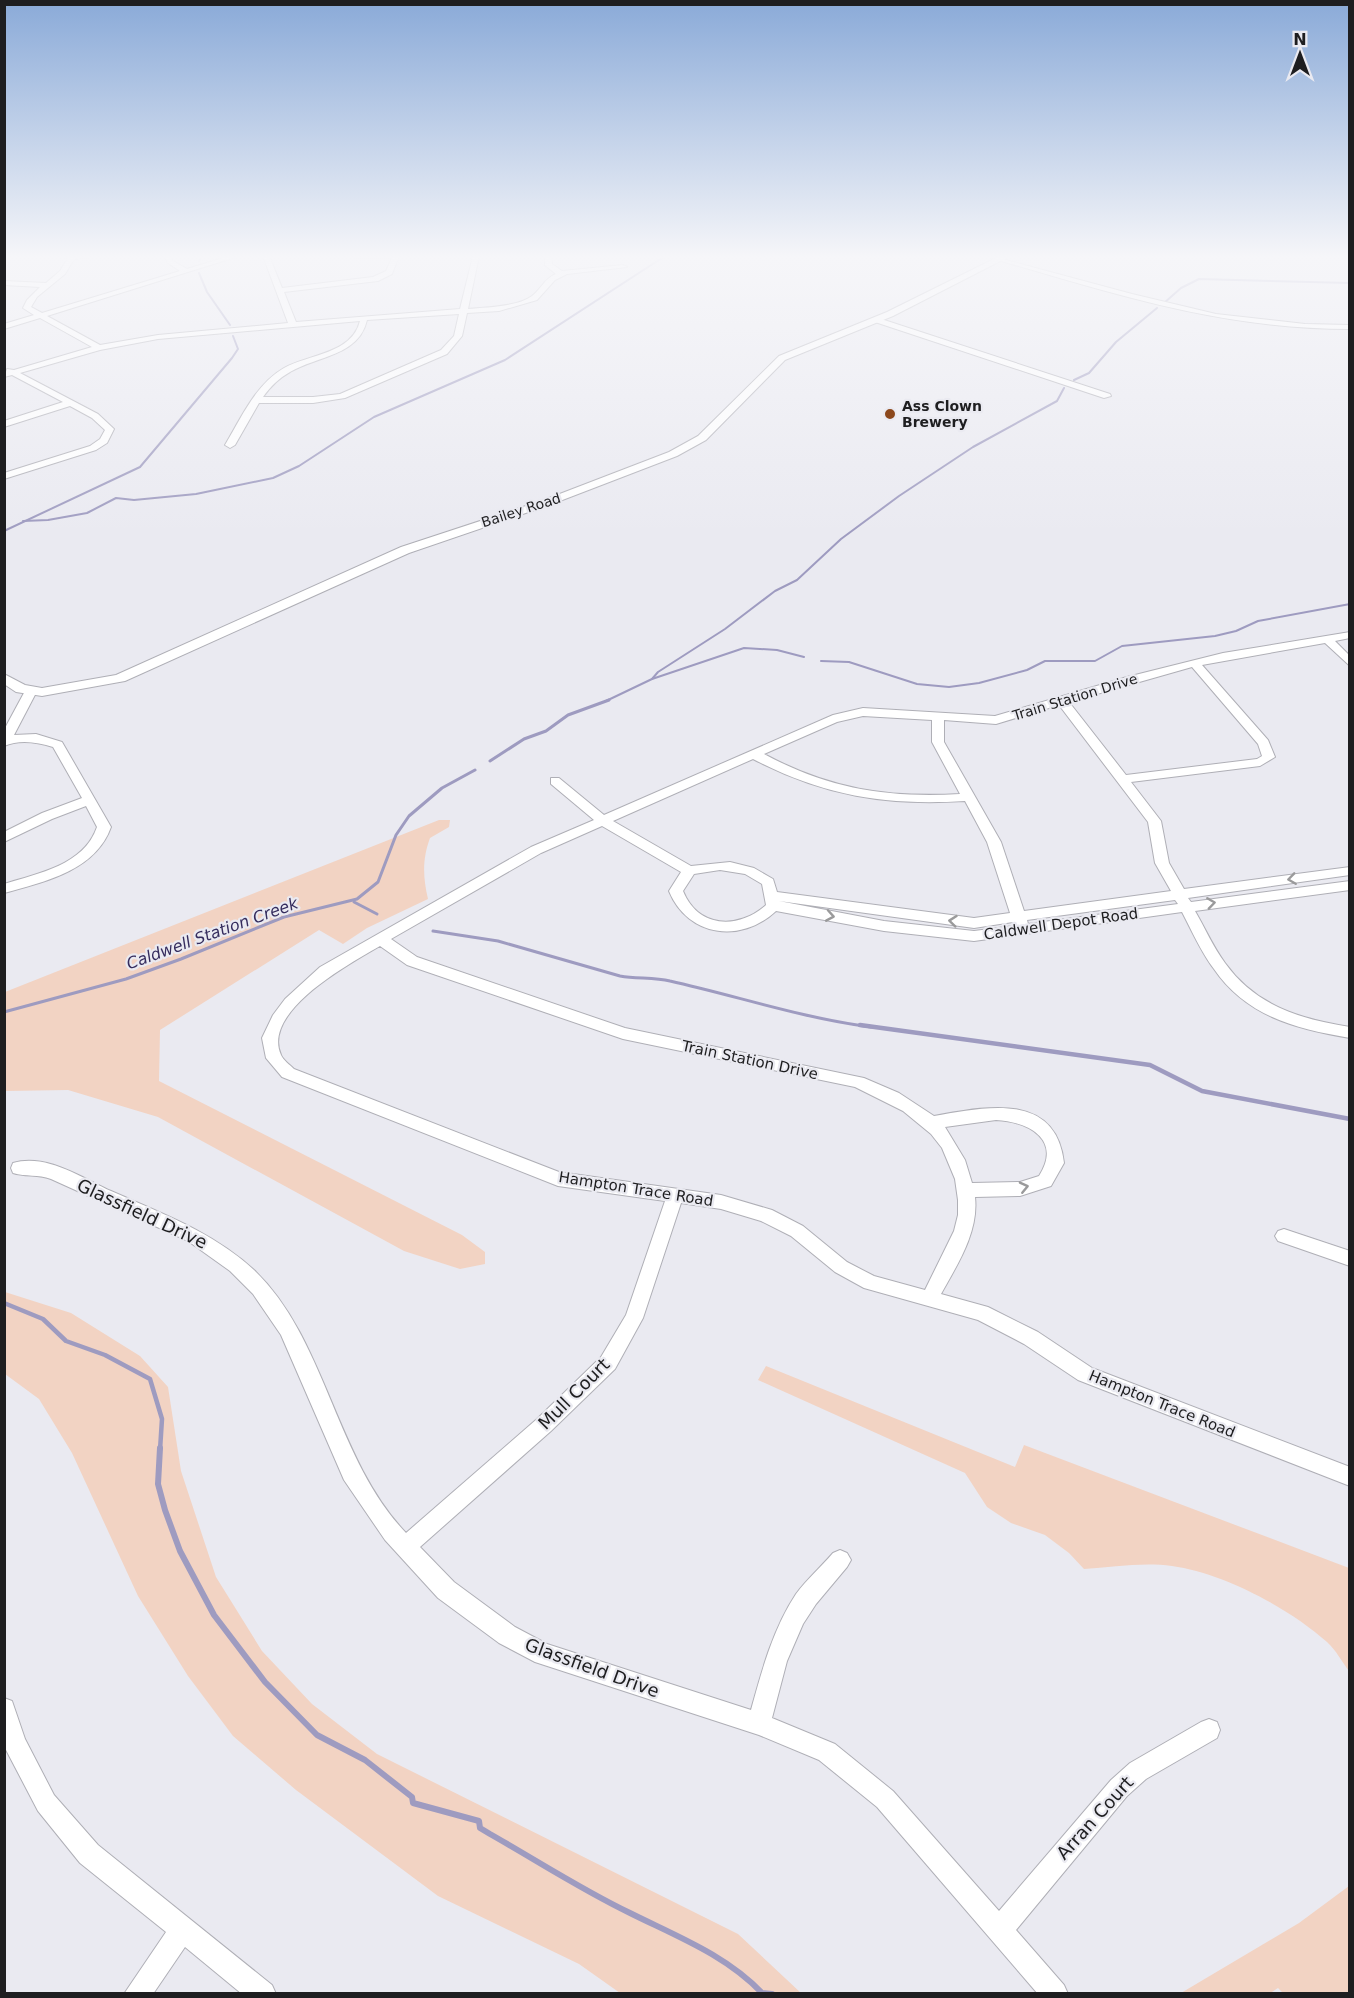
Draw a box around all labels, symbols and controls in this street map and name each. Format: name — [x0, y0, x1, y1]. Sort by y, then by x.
north arrow — [1270, 24, 1330, 84]
text: N — [1293, 30, 1307, 49]
place label: Ass Clown Brewery — [902, 398, 982, 430]
marker: Ass Clown Brewery — [883, 407, 897, 421]
street label: Bailey Road — [479, 490, 563, 530]
street label: Train Station Drive — [1010, 670, 1139, 724]
one-way arrow — [1287, 873, 1296, 885]
water label: Caldwell Station Creek — [124, 893, 301, 973]
one-way arrow — [1206, 898, 1215, 910]
street label: Caldwell Depot Road — [983, 904, 1139, 944]
one-way arrow — [825, 909, 835, 922]
one-way arrow — [948, 915, 957, 928]
street label: Train Station Drive — [679, 1037, 820, 1083]
street label: Hampton Trace Road — [557, 1168, 715, 1210]
street label: Glassfield Drive — [74, 1174, 211, 1253]
one-way arrow — [1019, 1181, 1029, 1194]
street label: Mull Court — [534, 1354, 614, 1434]
street label: Hampton Trace Road — [1086, 1366, 1238, 1442]
street label: Glassfield Drive — [522, 1634, 662, 1702]
street label: Arran Court — [1052, 1772, 1137, 1863]

